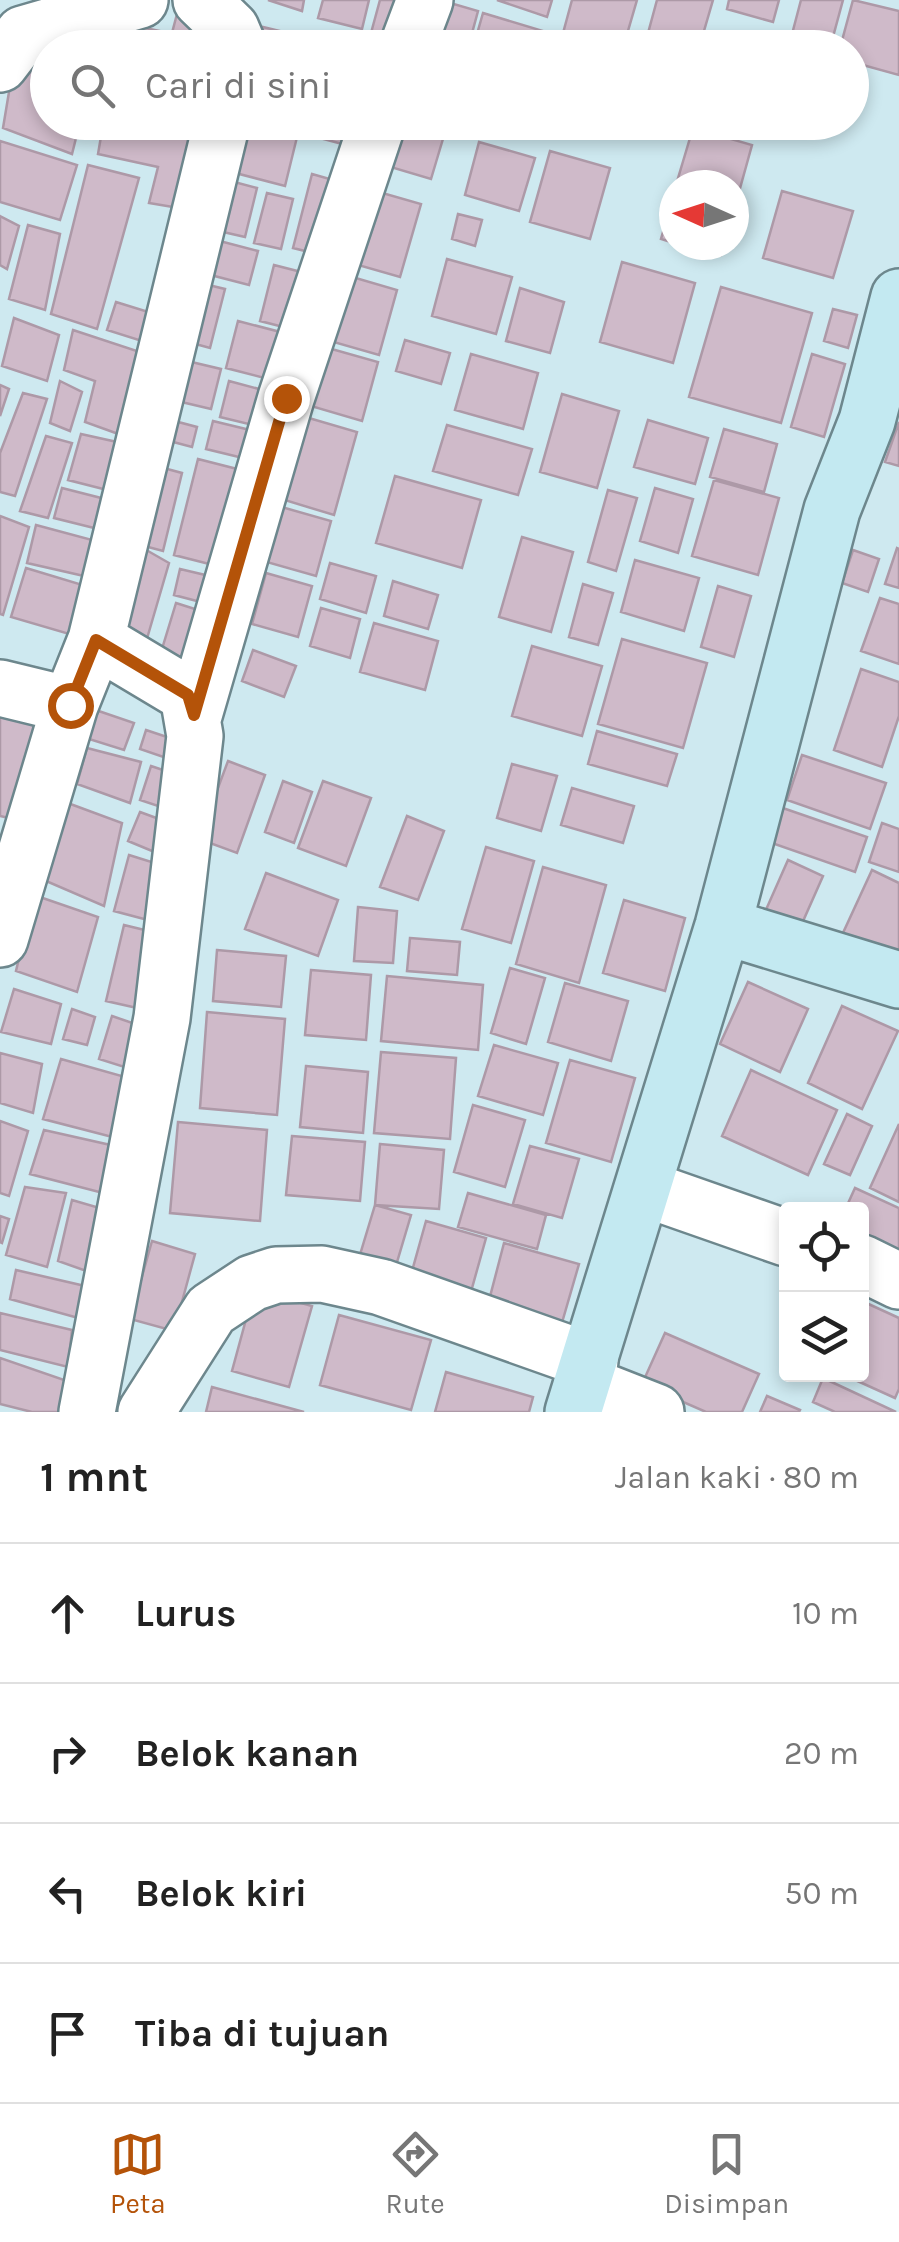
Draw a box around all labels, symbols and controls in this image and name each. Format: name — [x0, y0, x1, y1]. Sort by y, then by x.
search box — [30, 30, 869, 140]
icon: search — [65, 58, 120, 113]
text: Cari di sini — [145, 63, 332, 108]
north arrow — [659, 170, 749, 260]
route end — [264, 376, 310, 422]
route start — [48, 683, 94, 729]
map controls — [779, 1202, 869, 1382]
button: locate — [779, 1202, 869, 1292]
button: layers — [779, 1292, 869, 1382]
text: 1 mnt — [40, 1452, 148, 1502]
text: Jalan kaki · 80 m — [615, 1459, 859, 1496]
icon: ahead — [40, 1586, 95, 1641]
text: Lurus — [135, 1591, 236, 1636]
text: 10 m — [792, 1595, 859, 1632]
icon: right — [40, 1726, 95, 1781]
text: Belok kanan — [135, 1731, 359, 1776]
text: 20 m — [784, 1735, 859, 1772]
icon: left — [40, 1866, 95, 1921]
text: Belok kiri — [135, 1871, 307, 1916]
text: 50 m — [784, 1875, 859, 1912]
icon: arrive — [40, 2006, 95, 2061]
text: Tiba di tujuan — [135, 2011, 390, 2056]
tab: Peta — [110, 2127, 166, 2220]
tab: Rute — [386, 2127, 445, 2220]
tab: Disimpan — [664, 2127, 789, 2220]

